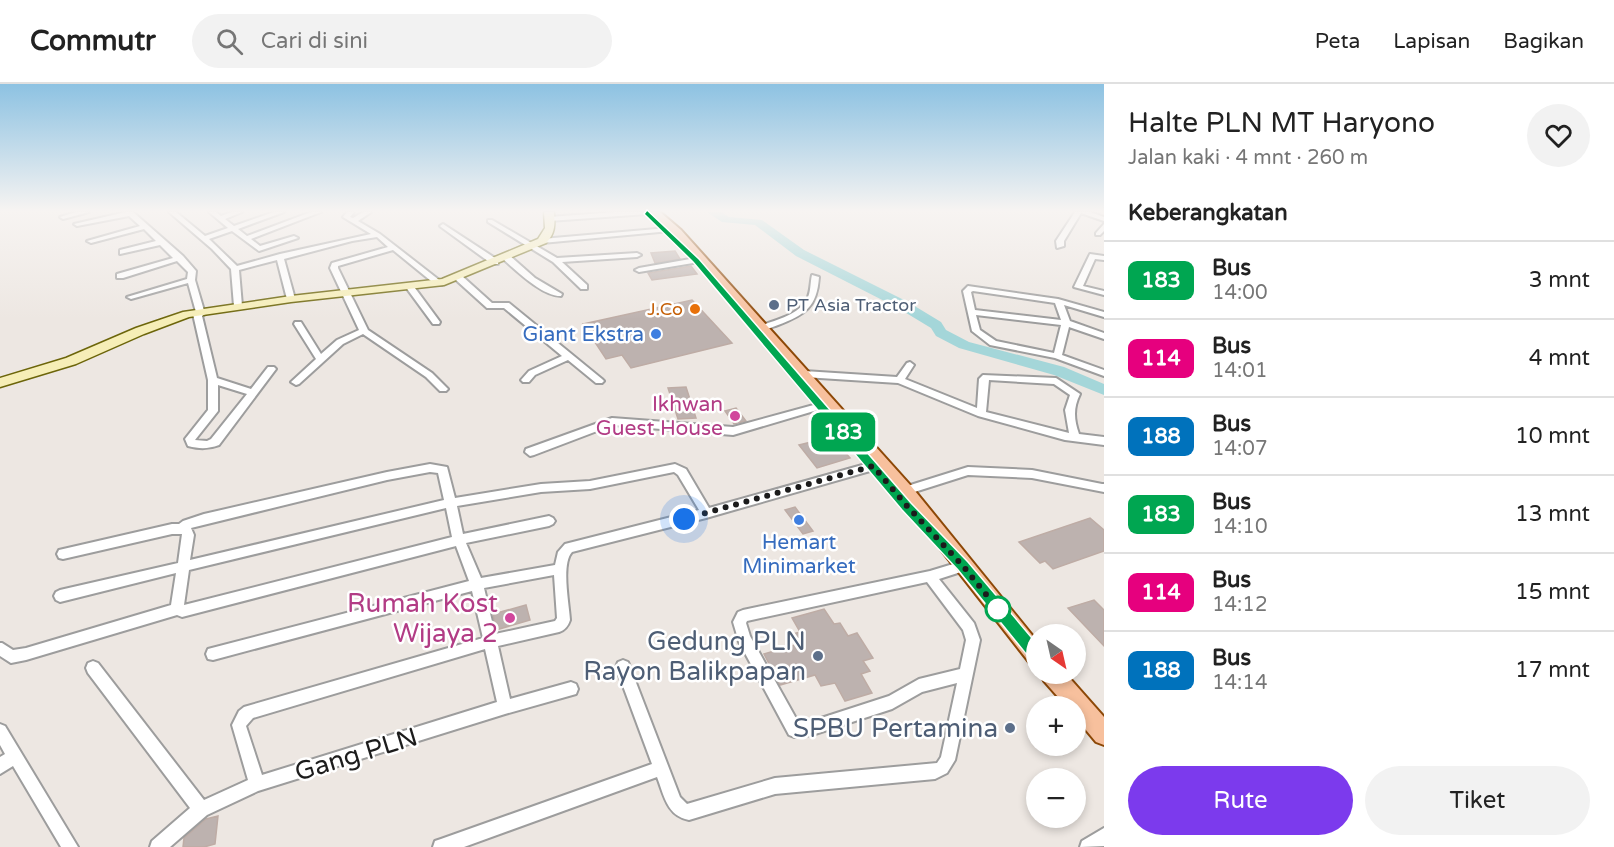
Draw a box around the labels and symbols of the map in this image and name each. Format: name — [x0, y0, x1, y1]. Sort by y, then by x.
place label: PT Asia Tractor — [786, 294, 916, 316]
place label: J.Co — [647, 298, 683, 320]
marker: PT Asia Tractor — [767, 298, 781, 312]
marker: J.Co — [688, 302, 702, 316]
place label: Giant Ekstra — [522, 322, 644, 347]
marker: Giant Ekstra — [649, 327, 663, 341]
place label: Ikhwan Guest House — [596, 392, 723, 441]
marker: Ikhwan Guest House — [728, 409, 742, 423]
line badge: 183 — [808, 412, 878, 452]
your location — [669, 504, 699, 534]
marker: Hemart Minimarket — [792, 513, 806, 527]
place label: Hemart Minimarket — [742, 530, 856, 579]
place label: Rumah Kost Wijaya 2 — [347, 588, 498, 649]
unlabelled marker — [985, 596, 1011, 622]
marker: Rumah Kost Wijaya 2 — [503, 611, 517, 625]
north arrow — [1026, 624, 1086, 684]
place label: Gedung PLN Rayon Balikpapan — [583, 626, 806, 687]
marker: Gedung PLN Rayon Balikpapan — [811, 649, 825, 663]
place label: SPBU Pertamina — [793, 713, 998, 744]
street label: Gang PLN — [291, 721, 421, 788]
marker: SPBU Pertamina — [1003, 721, 1017, 735]

